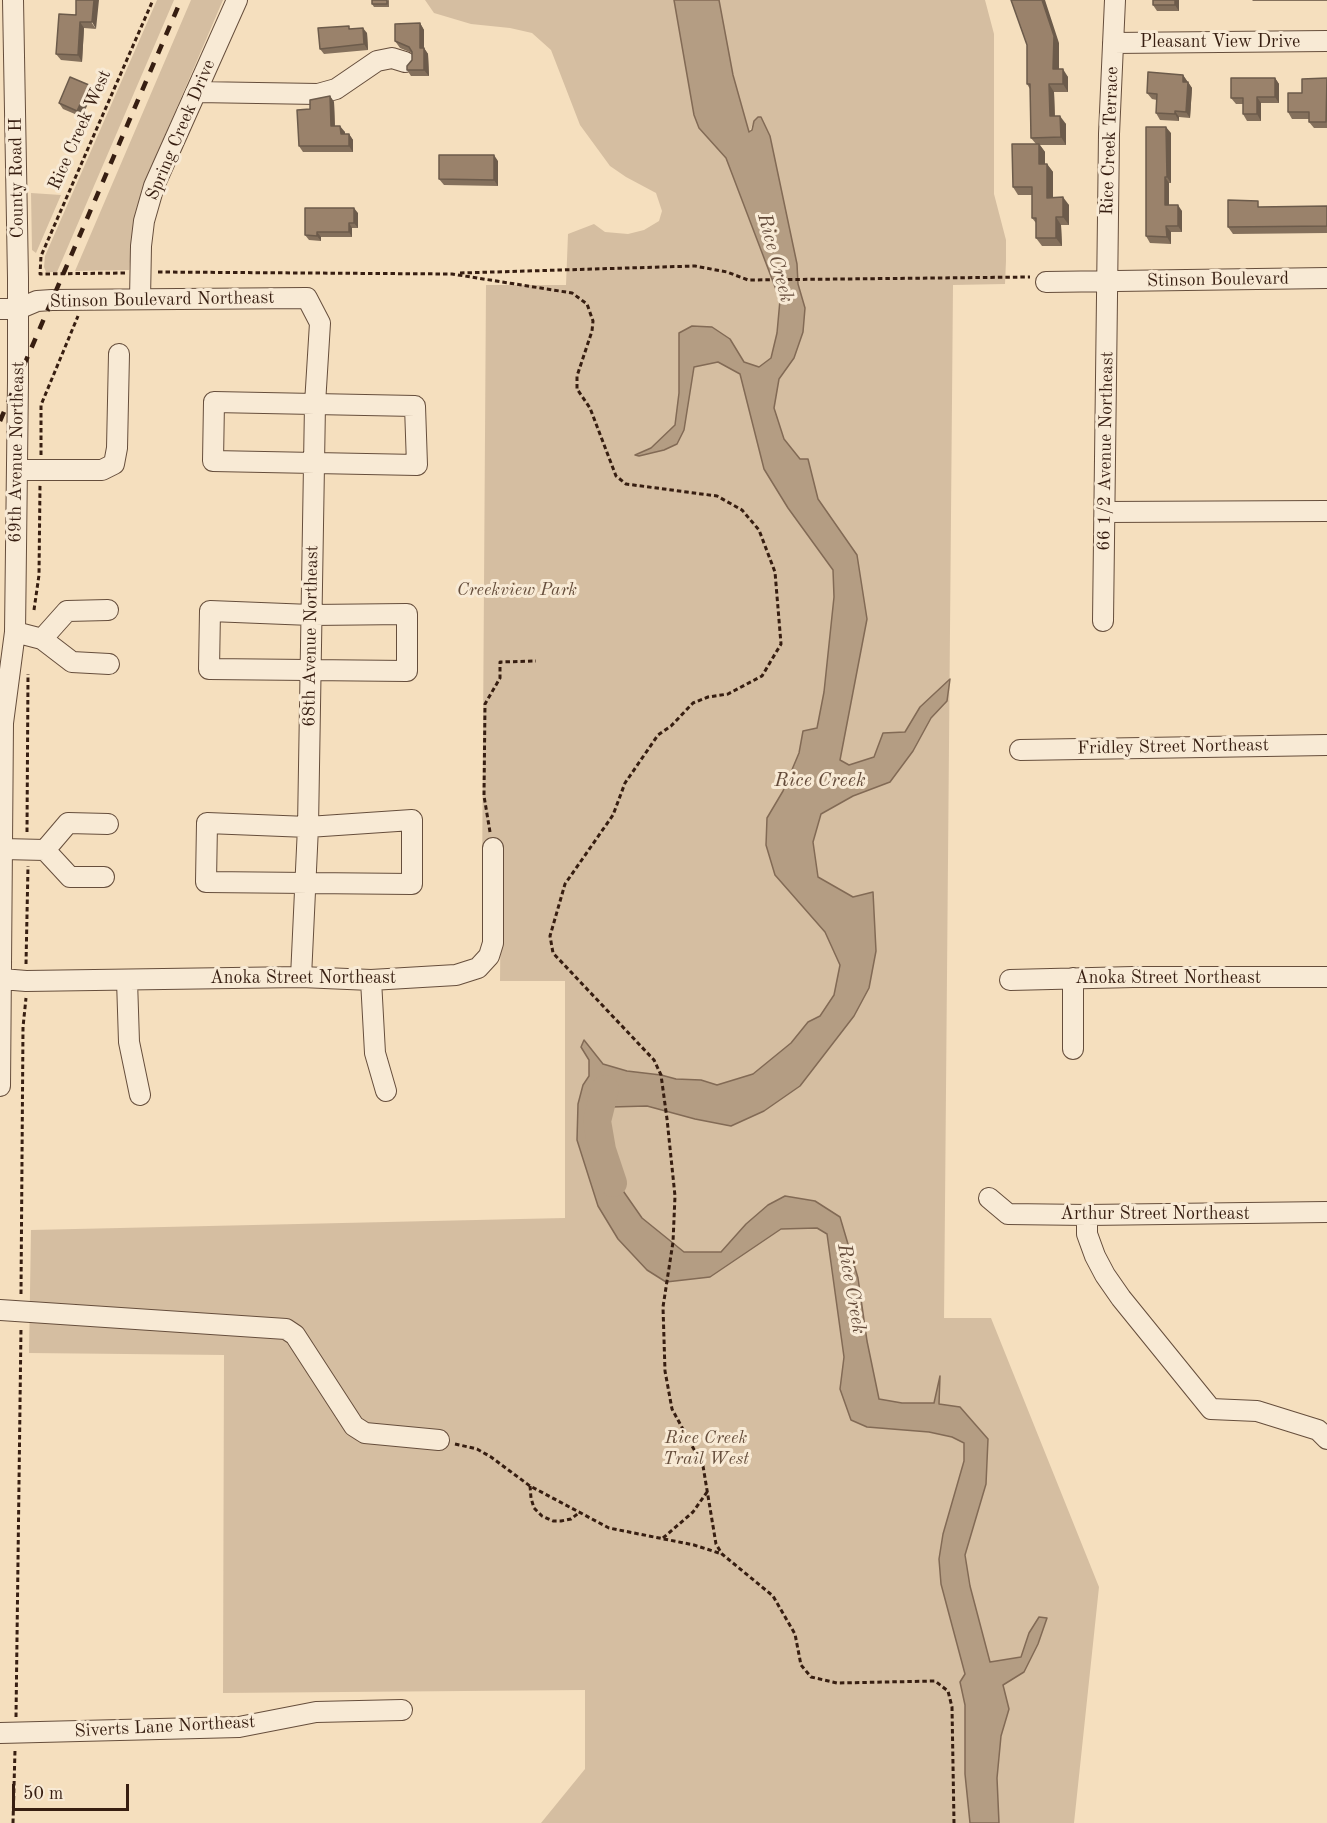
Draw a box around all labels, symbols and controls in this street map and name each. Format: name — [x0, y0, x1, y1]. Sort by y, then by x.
street label: Pleasant View Drive — [1140, 31, 1300, 53]
street label: Spring Creek Drive — [142, 56, 220, 204]
street label: Rice Creek Terrace — [1097, 66, 1123, 216]
street label: Rice Creek West — [44, 67, 116, 193]
street label: County Road H — [5, 118, 29, 238]
water label: Rice Creek — [752, 211, 798, 305]
street label: Stinson Boulevard — [1147, 268, 1289, 292]
street label: Stinson Boulevard Northeast — [49, 287, 275, 313]
street label: 66 1/2 Avenue Northeast — [1093, 351, 1119, 551]
street label: 69th Avenue Northeast — [5, 361, 29, 543]
street label: 68th Avenue Northeast — [299, 545, 323, 727]
park label: Creekview Park — [457, 579, 577, 601]
street label: Fridley Street Northeast — [1077, 735, 1269, 759]
water label: Rice Creek — [774, 769, 866, 793]
street label: Anoka Street Northeast — [210, 967, 396, 989]
street label: Anoka Street Northeast — [1075, 967, 1261, 989]
street label: Arthur Street Northeast — [1060, 1203, 1250, 1225]
water label: Rice Creek — [831, 1242, 871, 1336]
park label: Rice Creek Trail West — [663, 1427, 749, 1470]
street label: Siverts Lane Northeast — [74, 1711, 256, 1743]
scale bar — [15, 1772, 132, 1810]
text: 50 m — [23, 1785, 63, 1803]

